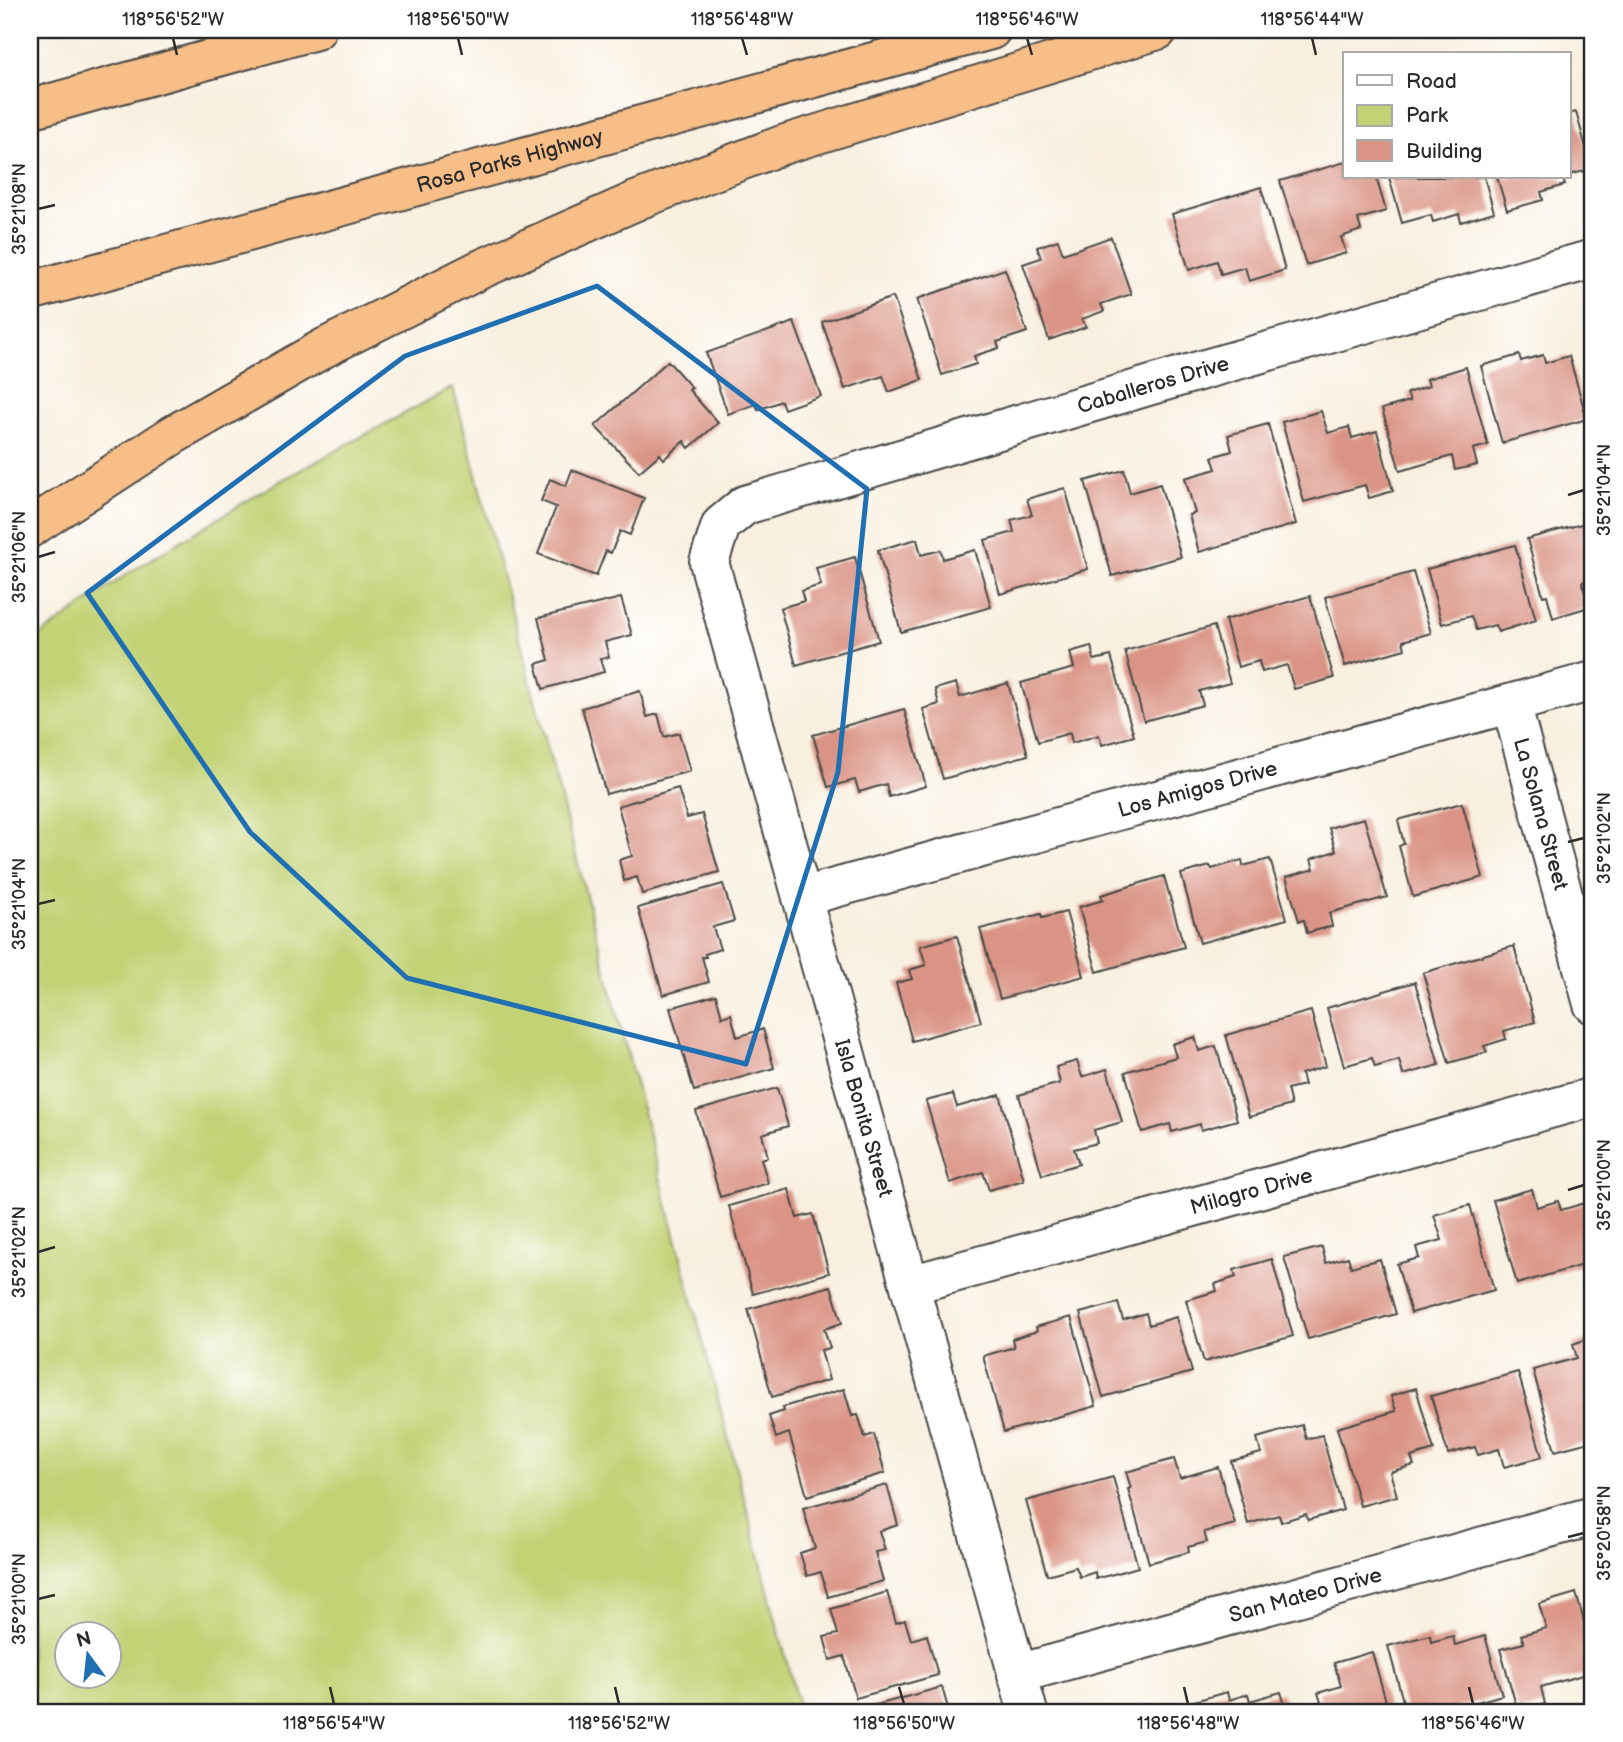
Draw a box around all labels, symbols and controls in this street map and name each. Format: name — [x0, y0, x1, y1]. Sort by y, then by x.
text: 118°56'52"W — [122, 9, 225, 30]
text: 118°56'50"W — [407, 9, 510, 30]
text: 118°56'48"W — [691, 9, 794, 30]
text: 118°56'46"W — [975, 9, 1079, 30]
text: 118°56'44"W — [1260, 9, 1364, 30]
legend — [1343, 52, 1570, 178]
text: Road — [1406, 69, 1457, 94]
text: Park — [1406, 103, 1449, 128]
street label: Rosa Parks Highway — [414, 124, 606, 198]
text: Building — [1406, 139, 1482, 164]
text: 35°21'08"N — [9, 163, 30, 255]
street label: Caballeros Drive — [1074, 351, 1232, 419]
text: 35°21'04"N — [1594, 444, 1615, 536]
text: 35°21'06"N — [9, 511, 30, 603]
street label: La Solana Street — [1508, 735, 1573, 893]
street label: Los Amigos Drive — [1115, 756, 1280, 823]
text: 35°21'02"N — [1594, 792, 1615, 884]
text: 35°21'04"N — [9, 858, 30, 950]
street label: Isla Bonita Street — [829, 1036, 898, 1200]
text: 35°21'00"N — [1594, 1139, 1615, 1231]
street label: Milagro Drive — [1187, 1163, 1315, 1220]
text: 35°21'02"N — [9, 1206, 30, 1298]
text: 35°20'58"N — [1594, 1485, 1615, 1581]
text: 35°21'00"N — [9, 1553, 30, 1645]
street label: San Mateo Drive — [1226, 1563, 1385, 1628]
north arrow — [52, 1620, 122, 1690]
text: N — [74, 1627, 94, 1653]
text: 118°56'54"W — [283, 1713, 386, 1734]
text: 118°56'52"W — [568, 1713, 671, 1734]
text: 118°56'50"W — [853, 1713, 956, 1734]
text: 118°56'48"W — [1137, 1713, 1240, 1734]
text: 118°56'46"W — [1421, 1713, 1525, 1734]

